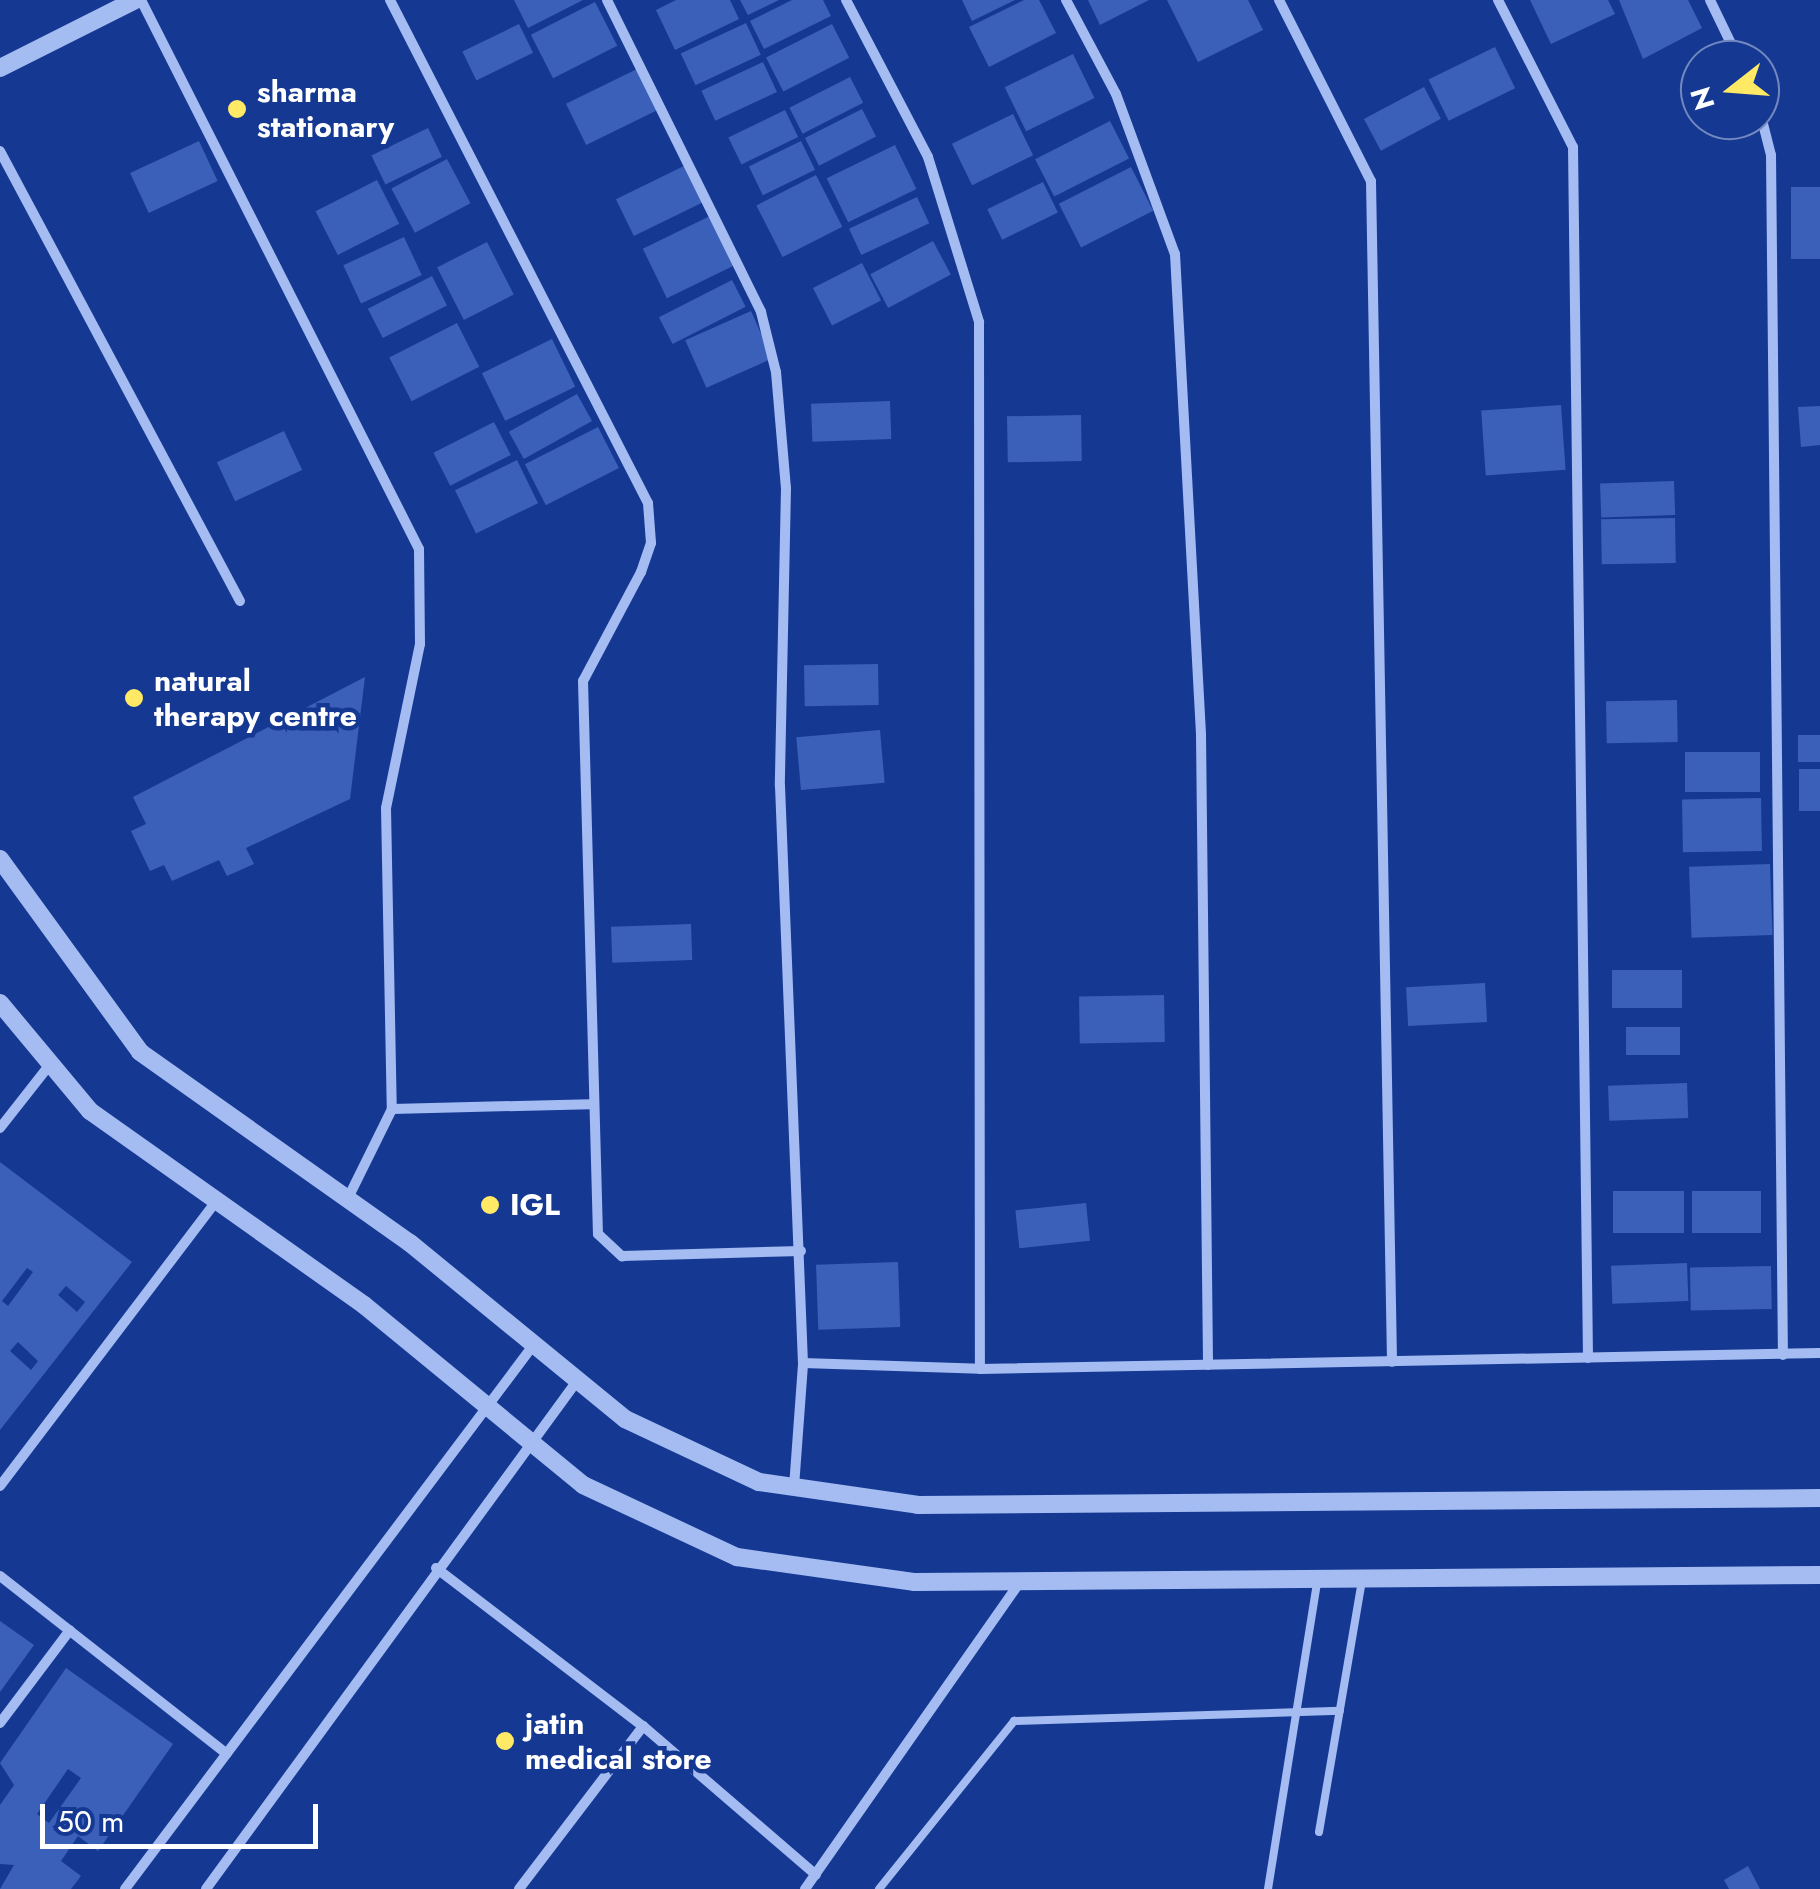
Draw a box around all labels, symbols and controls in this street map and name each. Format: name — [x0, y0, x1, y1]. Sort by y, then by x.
north arrow — [1680, 40, 1780, 140]
place label: sharma stationary — [257, 74, 394, 144]
text: N — [1680, 82, 1726, 115]
marker: sharma stationary — [226, 98, 248, 120]
place label: natural therapy centre — [154, 663, 357, 734]
marker: natural therapy centre — [123, 687, 145, 709]
place label: IGL — [510, 1187, 560, 1223]
marker: IGL — [479, 1194, 501, 1216]
place label: jatin medical store — [525, 1706, 712, 1776]
marker: jatin medical store — [494, 1730, 516, 1752]
scale bar — [45, 1784, 322, 1846]
text: 50 m — [57, 1800, 124, 1843]

